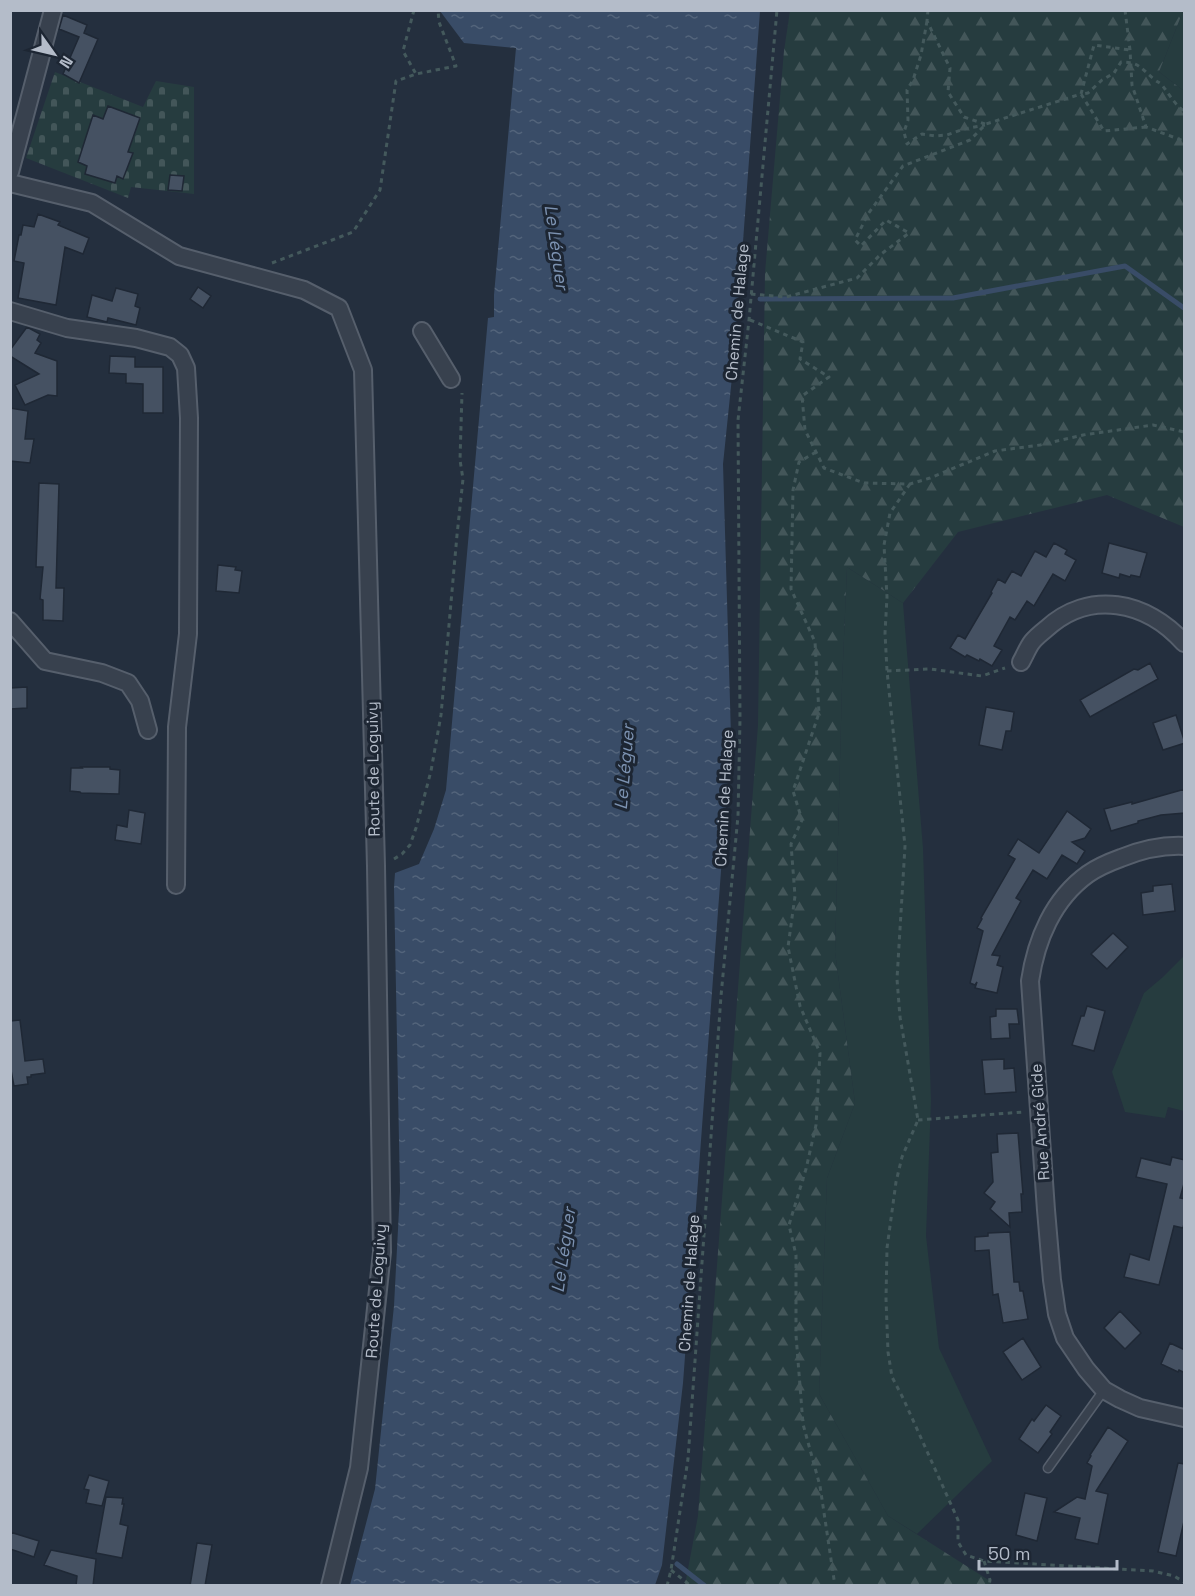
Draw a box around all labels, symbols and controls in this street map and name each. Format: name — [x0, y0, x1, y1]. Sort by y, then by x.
north arrow — [24, 24, 84, 84]
text: N — [54, 52, 78, 72]
water label: Le Léguer — [540, 203, 575, 293]
street label: Chemin de Halage — [721, 243, 753, 381]
street label: Route de Loguivy — [361, 701, 385, 837]
water label: Le Léguer — [609, 721, 639, 811]
street label: Chemin de Halage — [710, 729, 738, 867]
street label: Rue André Gide — [1025, 1063, 1055, 1181]
water label: Le Léguer — [546, 1204, 581, 1294]
street label: Chemin de Halage — [674, 1214, 704, 1352]
street label: Route de Loguivy — [361, 1223, 391, 1359]
scale bar — [979, 1533, 1117, 1571]
text: 50 m — [988, 1542, 1030, 1565]

